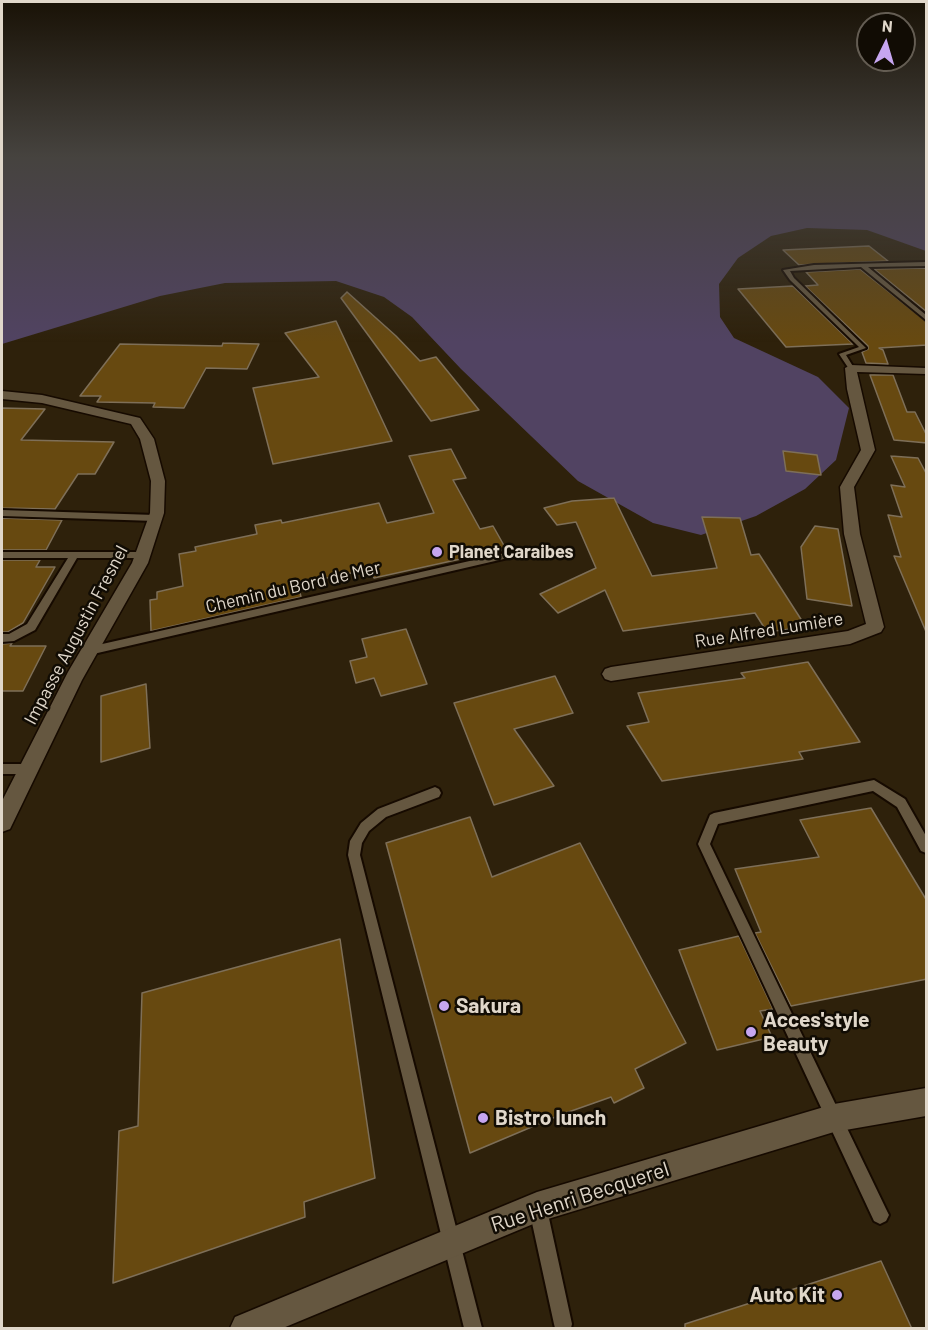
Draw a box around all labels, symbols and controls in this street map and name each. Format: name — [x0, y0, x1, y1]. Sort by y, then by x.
north arrow — [856, 12, 916, 72]
text: N — [881, 16, 894, 35]
place label: Planet Caraibes — [449, 541, 574, 563]
street label: Impasse Augustin Fresnel — [20, 542, 132, 728]
marker: Planet Caraibes — [430, 545, 444, 559]
street label: Chemin du Bord de Mer — [203, 556, 383, 618]
street label: Rue Alfred Lumière — [693, 608, 845, 652]
place label: Sakura — [456, 993, 521, 1019]
marker: Sakura — [437, 999, 451, 1013]
place label: Acces'style Beauty — [763, 1007, 869, 1057]
marker: Acces'style Beauty — [744, 1025, 758, 1039]
place label: Bistro lunch — [495, 1105, 606, 1131]
marker: Bistro lunch — [476, 1111, 490, 1125]
street label: Rue Henri Becquerel — [488, 1156, 672, 1238]
place label: Auto Kit — [749, 1282, 825, 1308]
marker: Auto Kit — [830, 1288, 844, 1302]

